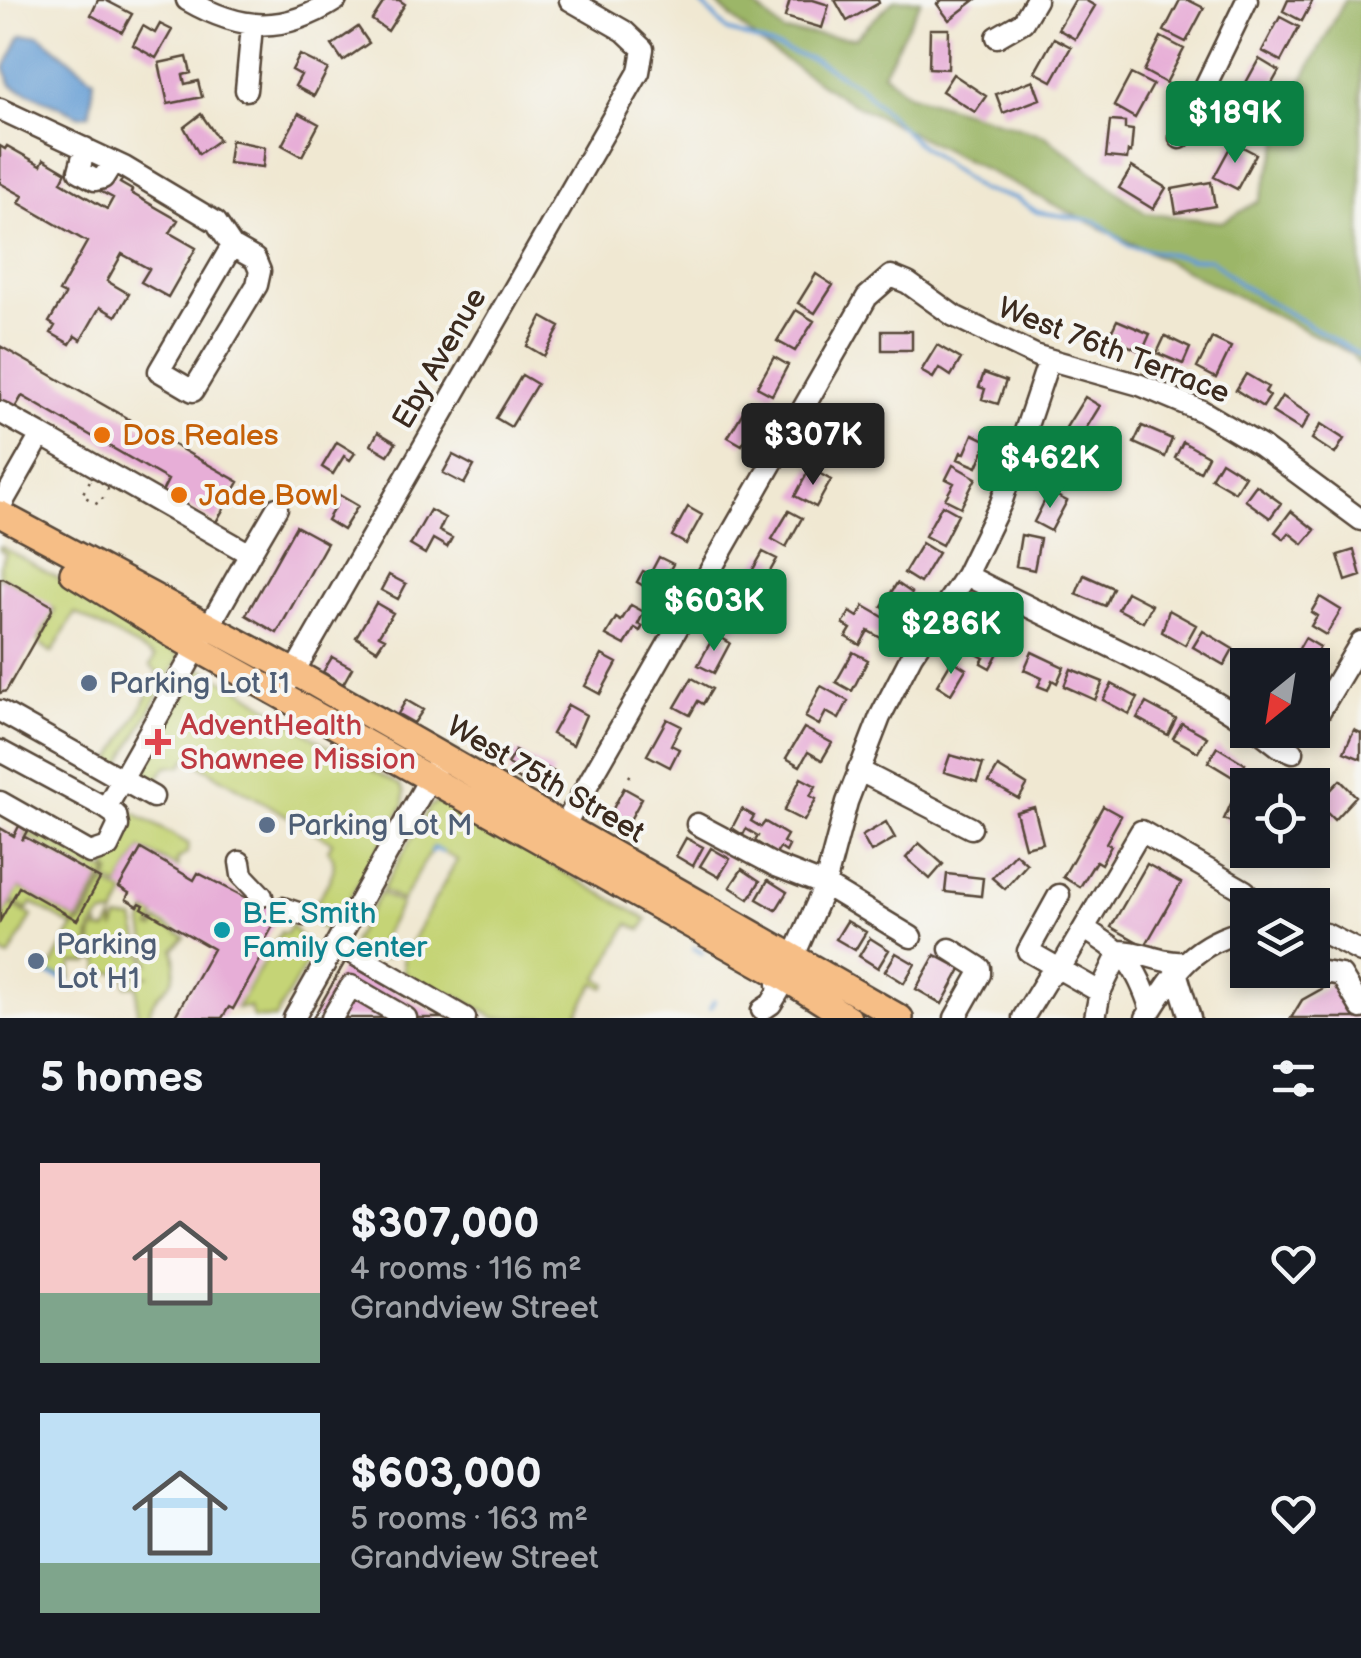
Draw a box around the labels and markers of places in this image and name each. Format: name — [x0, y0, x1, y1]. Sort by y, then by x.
pin: $189K — [1165, 81, 1305, 166]
pin: $307K — [743, 403, 883, 488]
place label: Dos Reales — [122, 418, 279, 454]
marker: Dos Reales — [91, 424, 113, 446]
pin: $462K — [980, 426, 1120, 511]
place label: Jade Bowl — [199, 478, 338, 514]
marker: Jade Bowl — [168, 484, 190, 506]
pin: $603K — [644, 569, 784, 654]
pin: $286K — [881, 592, 1021, 677]
place label: Parking Lot I1 — [109, 666, 290, 702]
marker: Parking Lot I1 — [78, 672, 100, 694]
place label: AdventHealth Shawnee Mission — [180, 708, 416, 778]
marker: AdventHealth Shawnee Mission — [145, 729, 171, 755]
place label: Parking Lot M — [287, 808, 473, 844]
marker: Parking Lot M — [256, 814, 278, 836]
place label: B.E. Smith Family Center — [242, 896, 428, 966]
marker: B.E. Smith Family Center — [211, 919, 233, 941]
place label: Parking Lot H1 — [56, 927, 157, 997]
marker: Parking Lot H1 — [25, 950, 47, 972]

